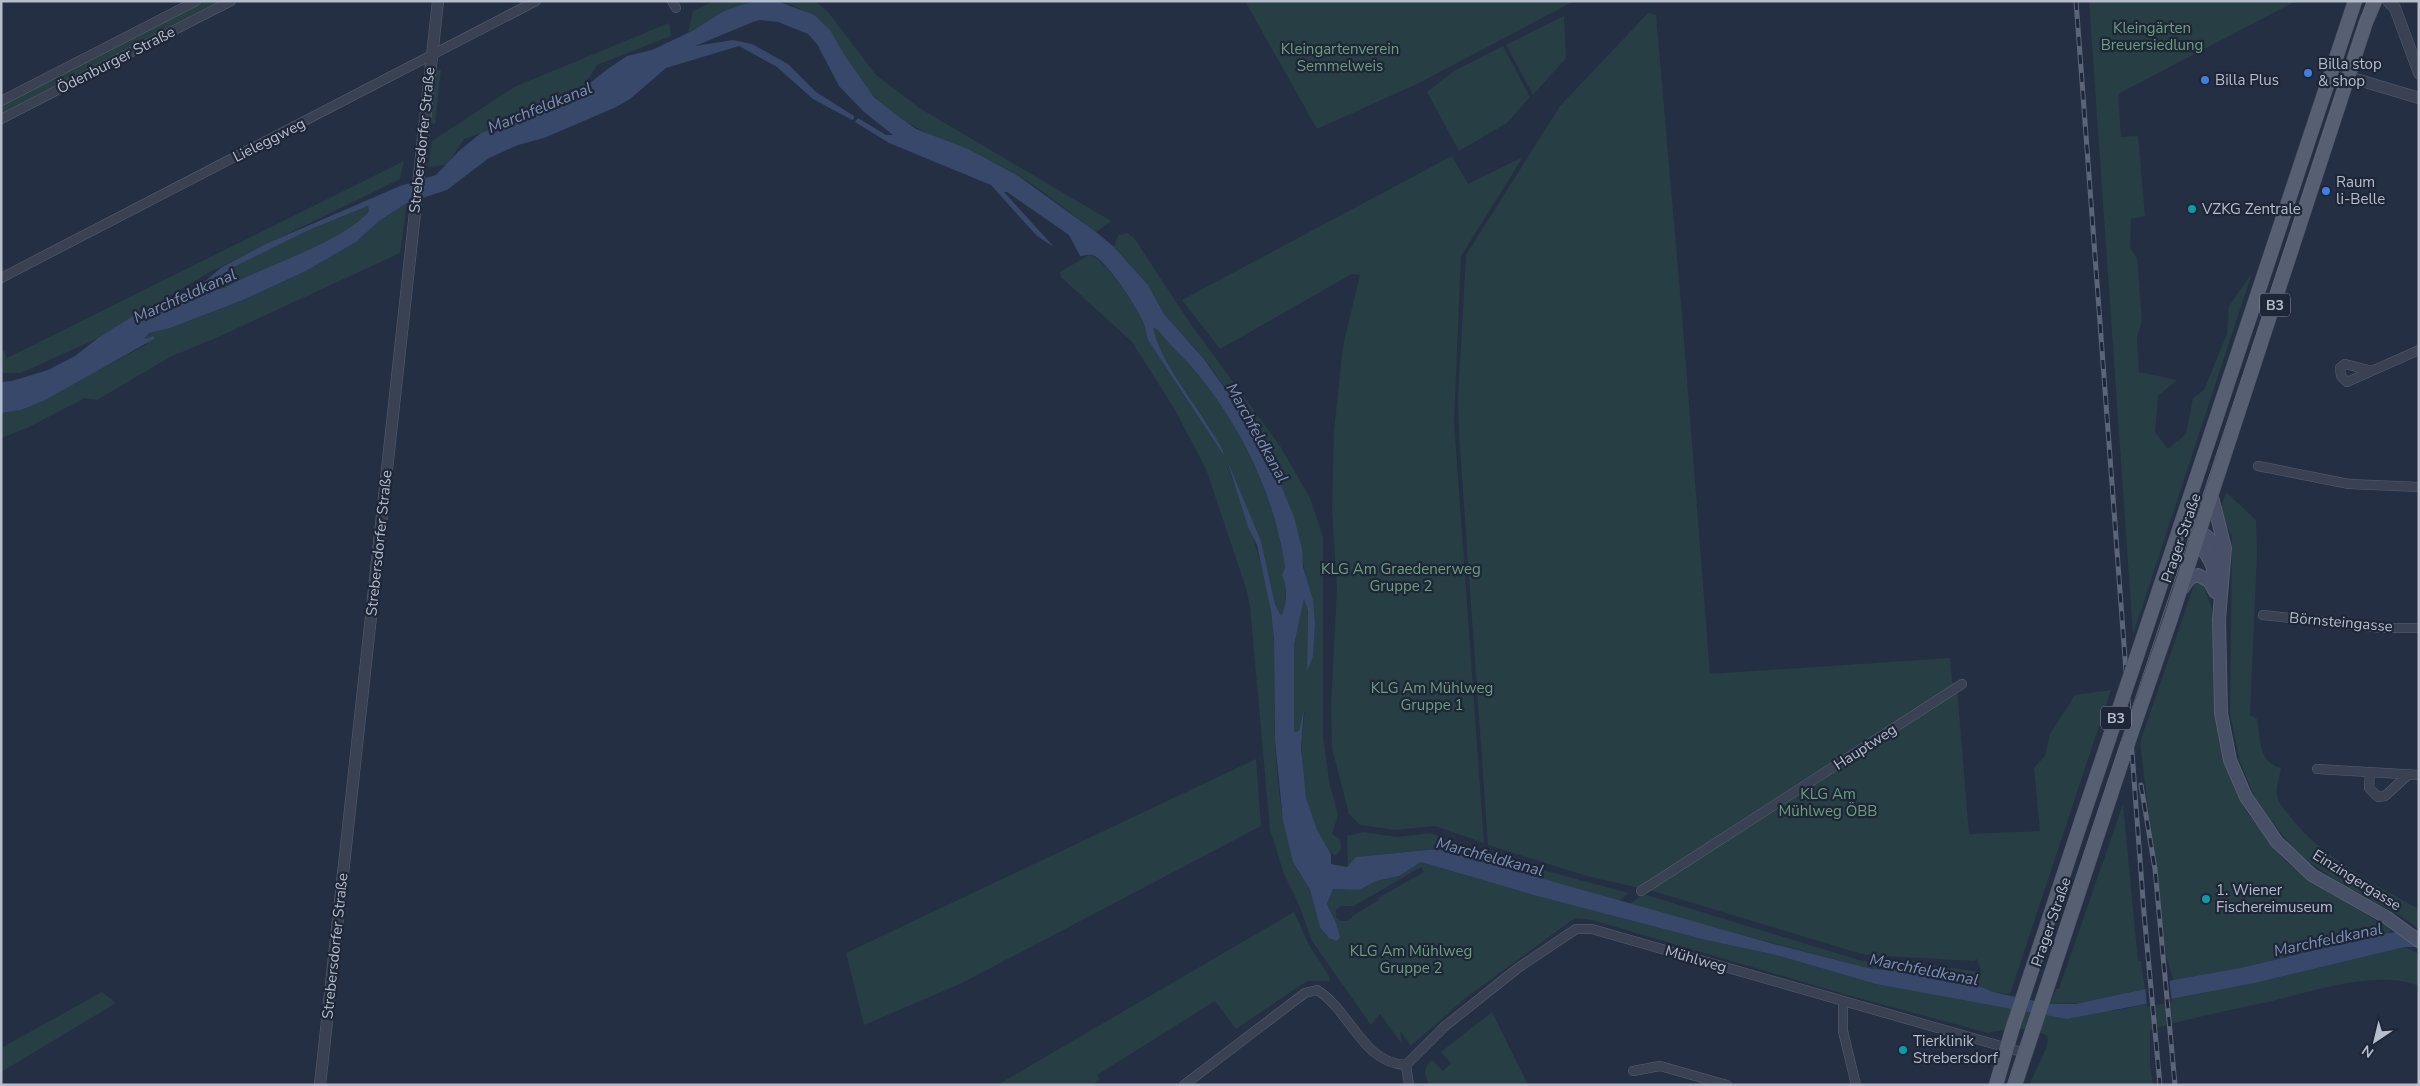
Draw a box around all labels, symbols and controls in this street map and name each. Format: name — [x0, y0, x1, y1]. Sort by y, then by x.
park label: Kleingärten Breuersiedlung — [2101, 18, 2203, 55]
street label: Ödenburger Straße — [54, 22, 179, 98]
park label: Kleingartenverein Semmelweis — [1281, 39, 1399, 76]
place label: Billa stop & shop — [2318, 54, 2382, 91]
street label: Strebersdorfer Straße — [404, 66, 440, 214]
marker: Billa stop & shop — [2302, 67, 2314, 79]
place label: Billa Plus — [2215, 70, 2279, 90]
marker: Billa Plus — [2199, 74, 2211, 86]
water label: Marchfeldkanal — [485, 77, 596, 139]
street label: Lieleggweg — [229, 113, 309, 167]
place label: Raum li-Belle — [2336, 172, 2385, 209]
marker: Raum li-Belle — [2320, 185, 2332, 197]
place label: VZKG Zentrale — [2201, 199, 2301, 219]
marker: VZKG Zentrale — [2186, 203, 2198, 215]
water label: Marchfeldkanal — [130, 263, 240, 329]
road number: B3 — [2260, 294, 2290, 316]
water label: Marchfeldkanal — [1221, 379, 1294, 487]
street label: Strebersdorfer Straße — [361, 469, 397, 617]
street label: Prager Straße — [2156, 491, 2206, 585]
park label: KLG Am Graedenerweg Gruppe 2 — [1321, 559, 1481, 596]
street label: Börnsteingasse — [2288, 608, 2394, 636]
park label: KLG Am Mühlweg Gruppe 1 — [1371, 678, 1493, 715]
road number: B3 — [2101, 706, 2131, 730]
street label: Hauptweg — [1830, 719, 1900, 775]
park label: KLG Am Mühlweg ÖBB — [1779, 784, 1877, 821]
water label: Marchfeldkanal — [1434, 832, 1547, 882]
street label: Einzingergasse — [2309, 845, 2405, 915]
street label: Strebersdorfer Straße — [317, 872, 353, 1020]
street label: Prager Straße — [2026, 875, 2076, 969]
place label: 1. Wiener Fischereimuseum — [2216, 880, 2333, 917]
marker: 1. Wiener Fischereimuseum — [2200, 893, 2212, 905]
water label: Marchfeldkanal — [2272, 918, 2385, 962]
park label: KLG Am Mühlweg Gruppe 2 — [1350, 941, 1472, 978]
street label: Mühlweg — [1663, 941, 1729, 977]
water label: Marchfeldkanal — [1868, 949, 1981, 991]
north arrow — [2350, 1016, 2400, 1066]
place label: Tierklinik Strebersdorf — [1913, 1031, 1999, 1068]
text: N — [2358, 1040, 2378, 1062]
marker: Tierklinik Strebersdorf — [1897, 1044, 1909, 1056]

